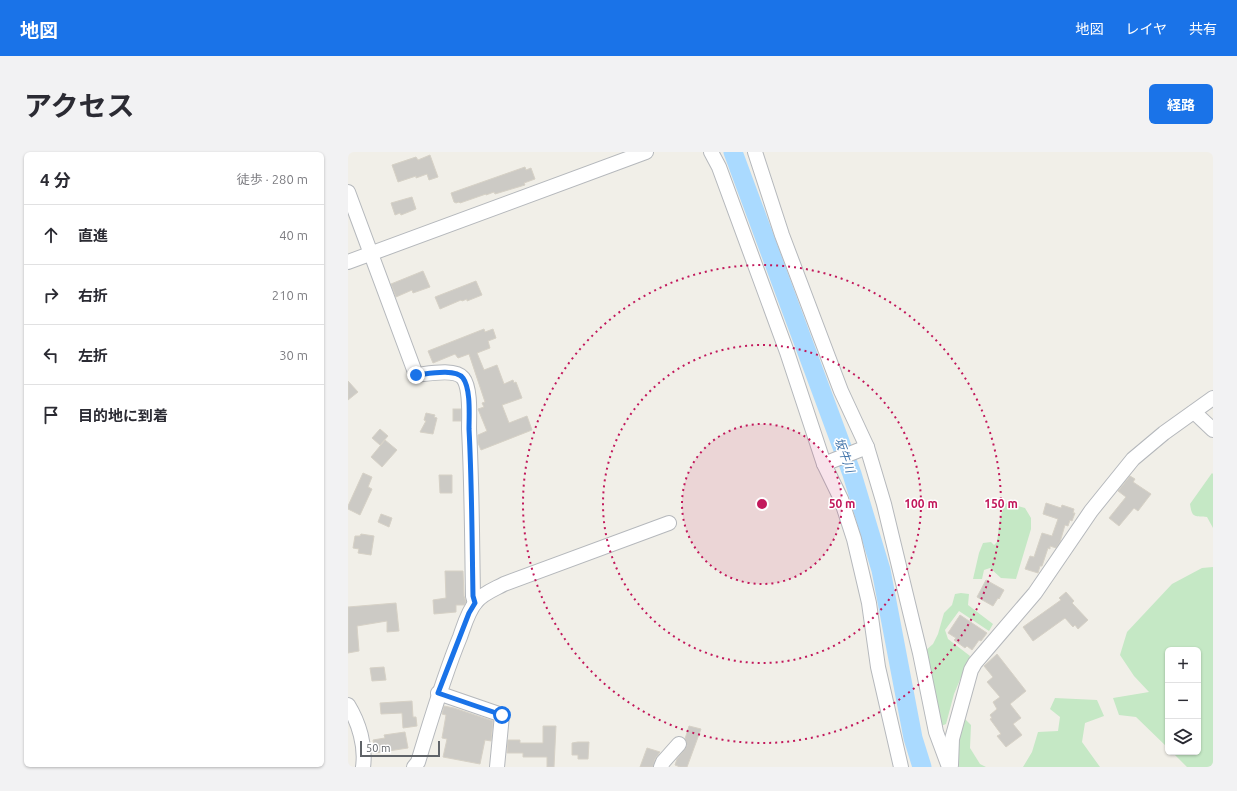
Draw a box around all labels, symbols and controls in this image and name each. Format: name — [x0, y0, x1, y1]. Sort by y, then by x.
text: 地図 — [20, 19, 58, 41]
text: 地図 — [1075, 21, 1103, 37]
text: レイヤ — [1125, 21, 1167, 37]
text: 共有 — [1189, 21, 1217, 37]
button: 経路 — [1149, 84, 1213, 124]
text: アクセス — [24, 90, 135, 121]
text: 4 分 — [40, 170, 71, 189]
text: 徒歩 · 280 m — [237, 172, 308, 186]
icon: ahead — [40, 224, 62, 246]
text: 直進 — [78, 227, 108, 244]
text: 40 m — [279, 228, 308, 242]
icon: right — [40, 284, 62, 306]
text: 右折 — [78, 287, 108, 304]
text: 210 m — [272, 288, 308, 302]
icon: left — [40, 344, 62, 366]
text: 左折 — [78, 347, 108, 364]
text: 30 m — [279, 348, 308, 362]
route end — [407, 366, 425, 384]
icon: arrive — [40, 404, 62, 426]
text: 目的地に到着 — [78, 407, 168, 424]
water label: 坂牛川 — [833, 436, 858, 476]
centre of rings — [755, 497, 769, 511]
text: 50 m — [829, 497, 855, 510]
text: 100 m — [904, 497, 938, 510]
text: 150 m — [984, 497, 1018, 510]
map controls — [1165, 647, 1201, 755]
button: + — [1165, 647, 1201, 683]
button: − — [1165, 683, 1201, 719]
route start — [493, 706, 511, 724]
button: layers — [1165, 719, 1201, 755]
scale bar — [360, 739, 440, 758]
text: 50 m — [366, 742, 390, 754]

